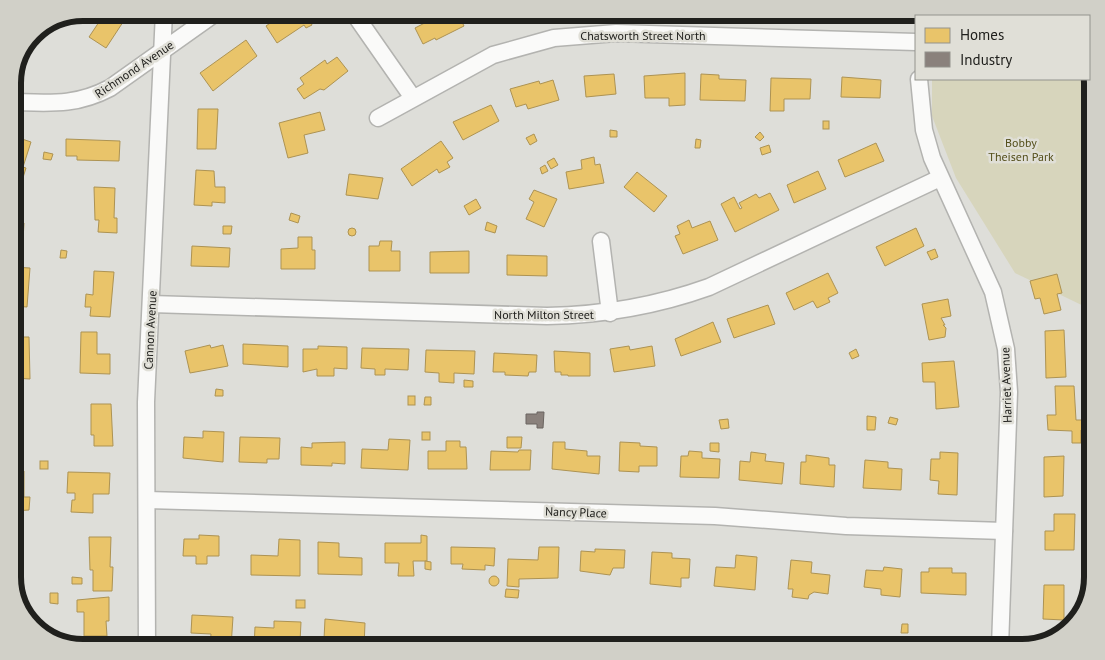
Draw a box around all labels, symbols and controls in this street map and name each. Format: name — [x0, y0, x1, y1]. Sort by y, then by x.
legend — [915, 15, 1090, 80]
text: Homes — [960, 25, 1004, 44]
street label: Chatsworth Street North — [580, 28, 706, 43]
street label: Richmond Avenue — [92, 37, 176, 101]
text: Industry — [960, 50, 1012, 69]
park label: Bobby Theisen Park — [988, 135, 1054, 164]
street label: Cannon Avenue — [140, 290, 160, 370]
street label: North Milton Street — [494, 307, 594, 322]
street label: Harriet Avenue — [997, 347, 1015, 423]
street label: Nancy Place — [545, 503, 607, 521]

